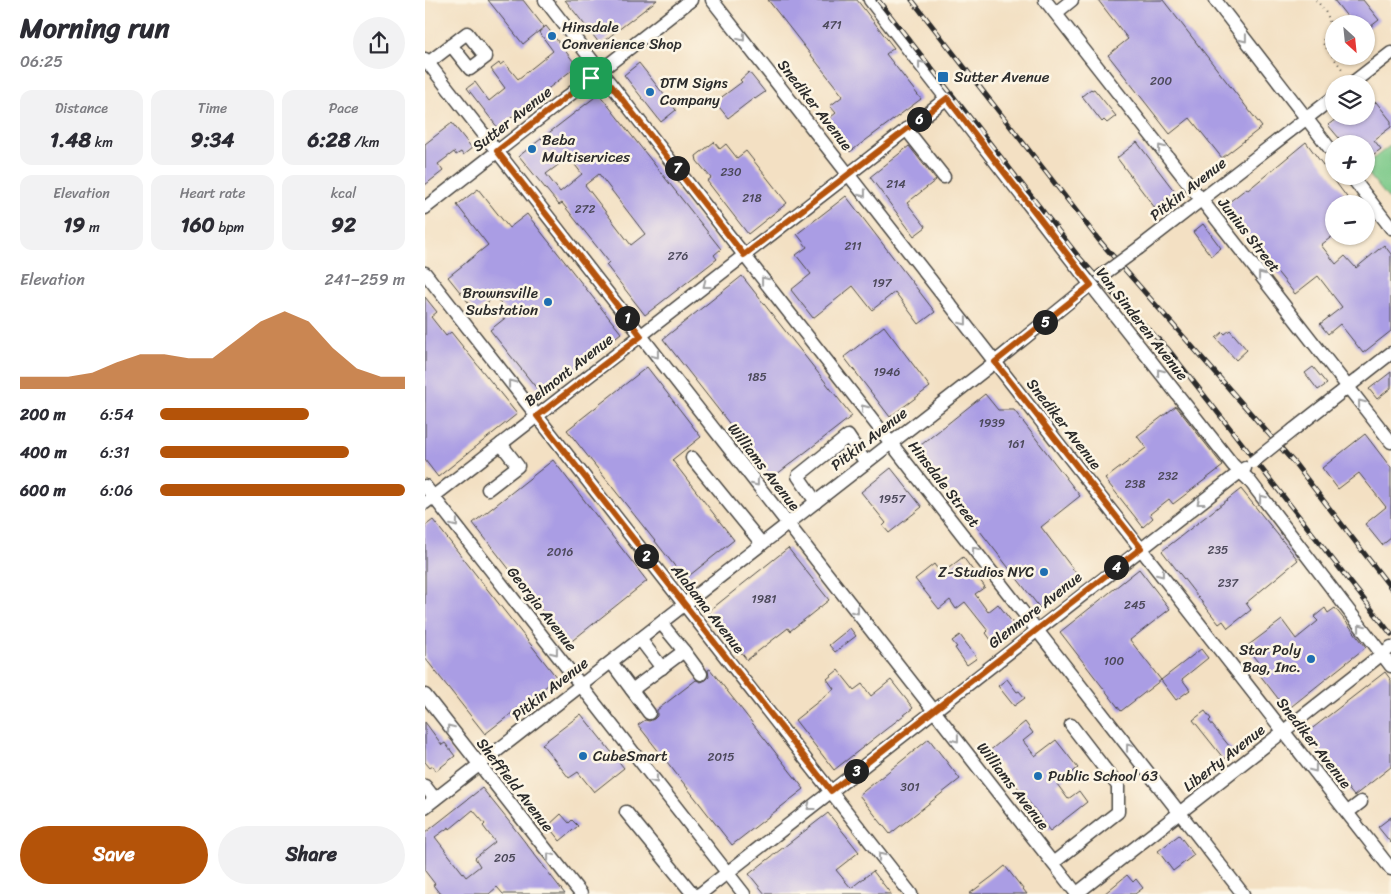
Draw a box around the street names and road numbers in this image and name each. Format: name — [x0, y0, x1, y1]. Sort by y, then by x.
street label: Snediker Avenue — [771, 53, 859, 157]
street label: Sutter Avenue — [466, 79, 558, 159]
street label: Pitkin Avenue — [1144, 150, 1232, 228]
street label: Junius Street — [1211, 191, 1287, 279]
street label: Van Sinderen Avenue — [1089, 261, 1195, 387]
street label: Belmont Avenue — [519, 327, 619, 413]
street label: Snediker Avenue — [1020, 372, 1108, 476]
street label: Pitkin Avenue — [825, 400, 913, 478]
street label: Williams Avenue — [721, 417, 807, 517]
street label: Hinsdale Street — [902, 435, 987, 534]
street label: Alabama Avenue — [664, 558, 751, 660]
street label: Georgia Avenue — [500, 561, 584, 658]
street label: Glenmore Avenue — [982, 565, 1088, 655]
street label: Pitkin Avenue — [506, 650, 594, 728]
street label: Snediker Avenue — [1270, 691, 1358, 795]
street label: Liberty Avenue — [1177, 717, 1271, 799]
street label: Sheffield Avenue — [470, 732, 561, 838]
street label: Williams Avenue — [970, 736, 1056, 836]

